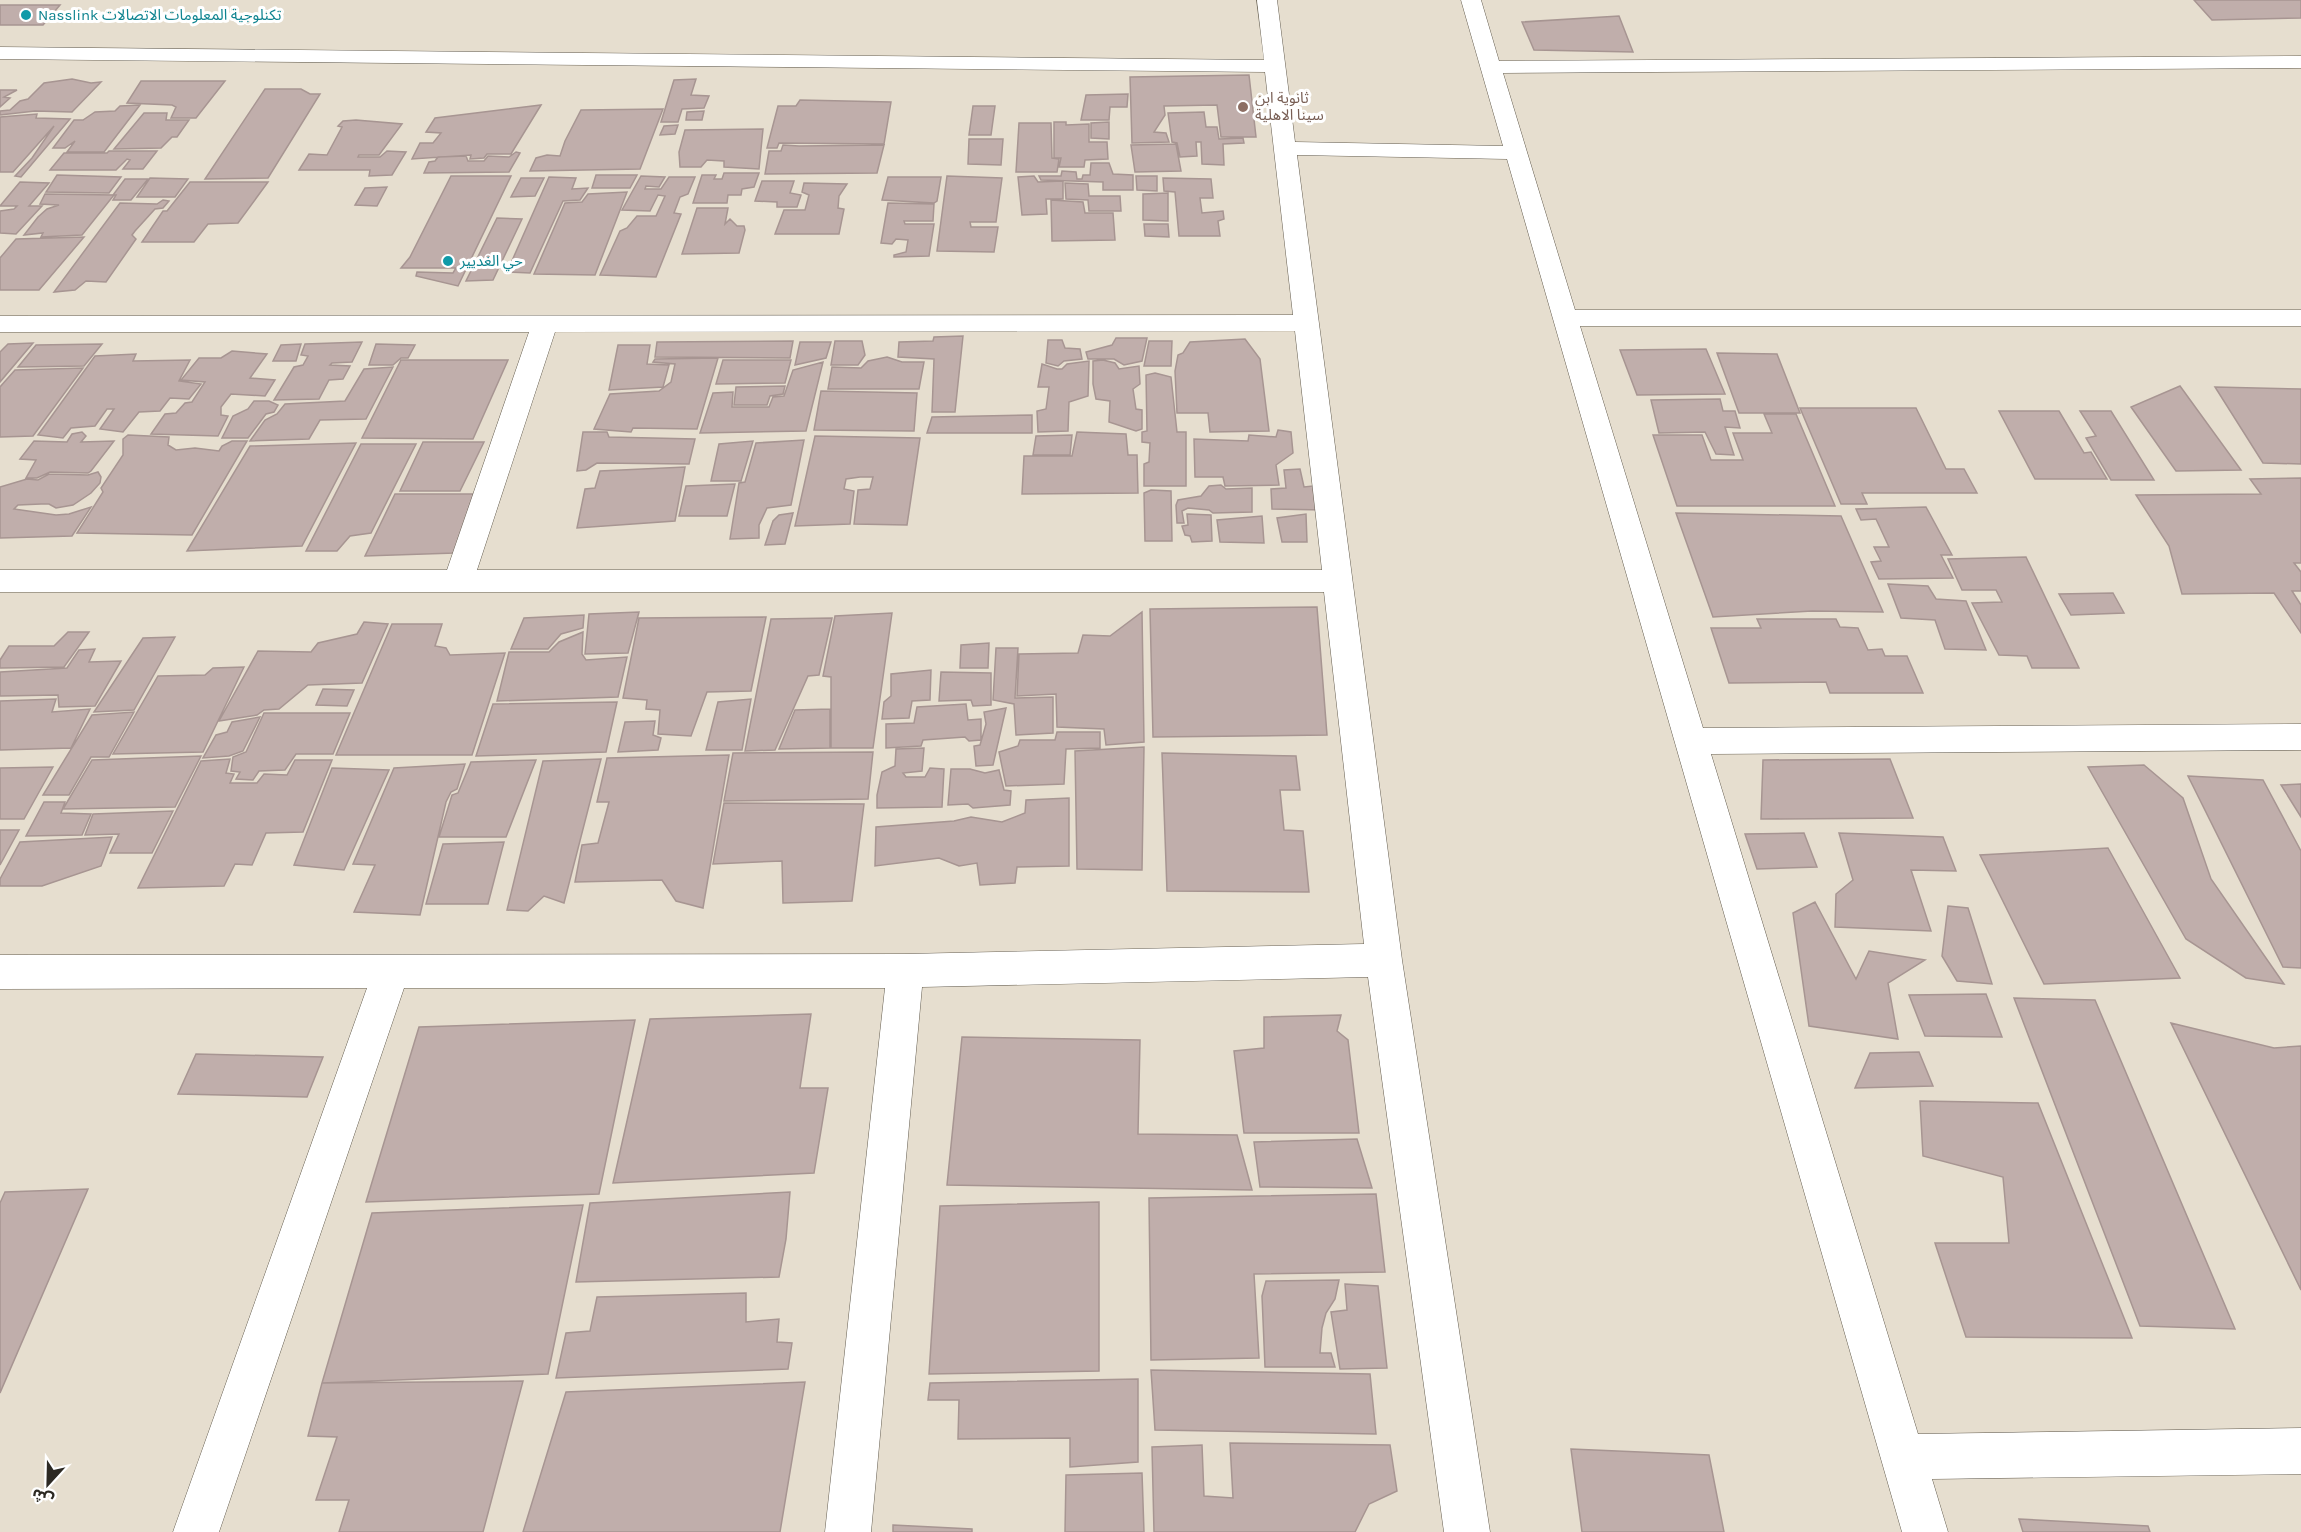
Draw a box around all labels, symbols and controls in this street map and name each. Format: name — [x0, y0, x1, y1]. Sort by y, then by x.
place label: Nasslink تكنلوجية المعلومات الاتصالات — [38, 6, 281, 24]
marker: Nasslink تكنلوجية المعلومات الاتصالات — [19, 8, 33, 22]
place label: ثانوية ابن سينا الاهلية — [1255, 89, 1324, 124]
marker: ثانوية ابن سينا الاهلية — [1236, 100, 1250, 114]
place label: حي الغديير — [459, 252, 523, 272]
marker: حي الغديير — [441, 254, 455, 268]
north arrow — [18, 1454, 78, 1514]
text: ش — [29, 1485, 56, 1510]

